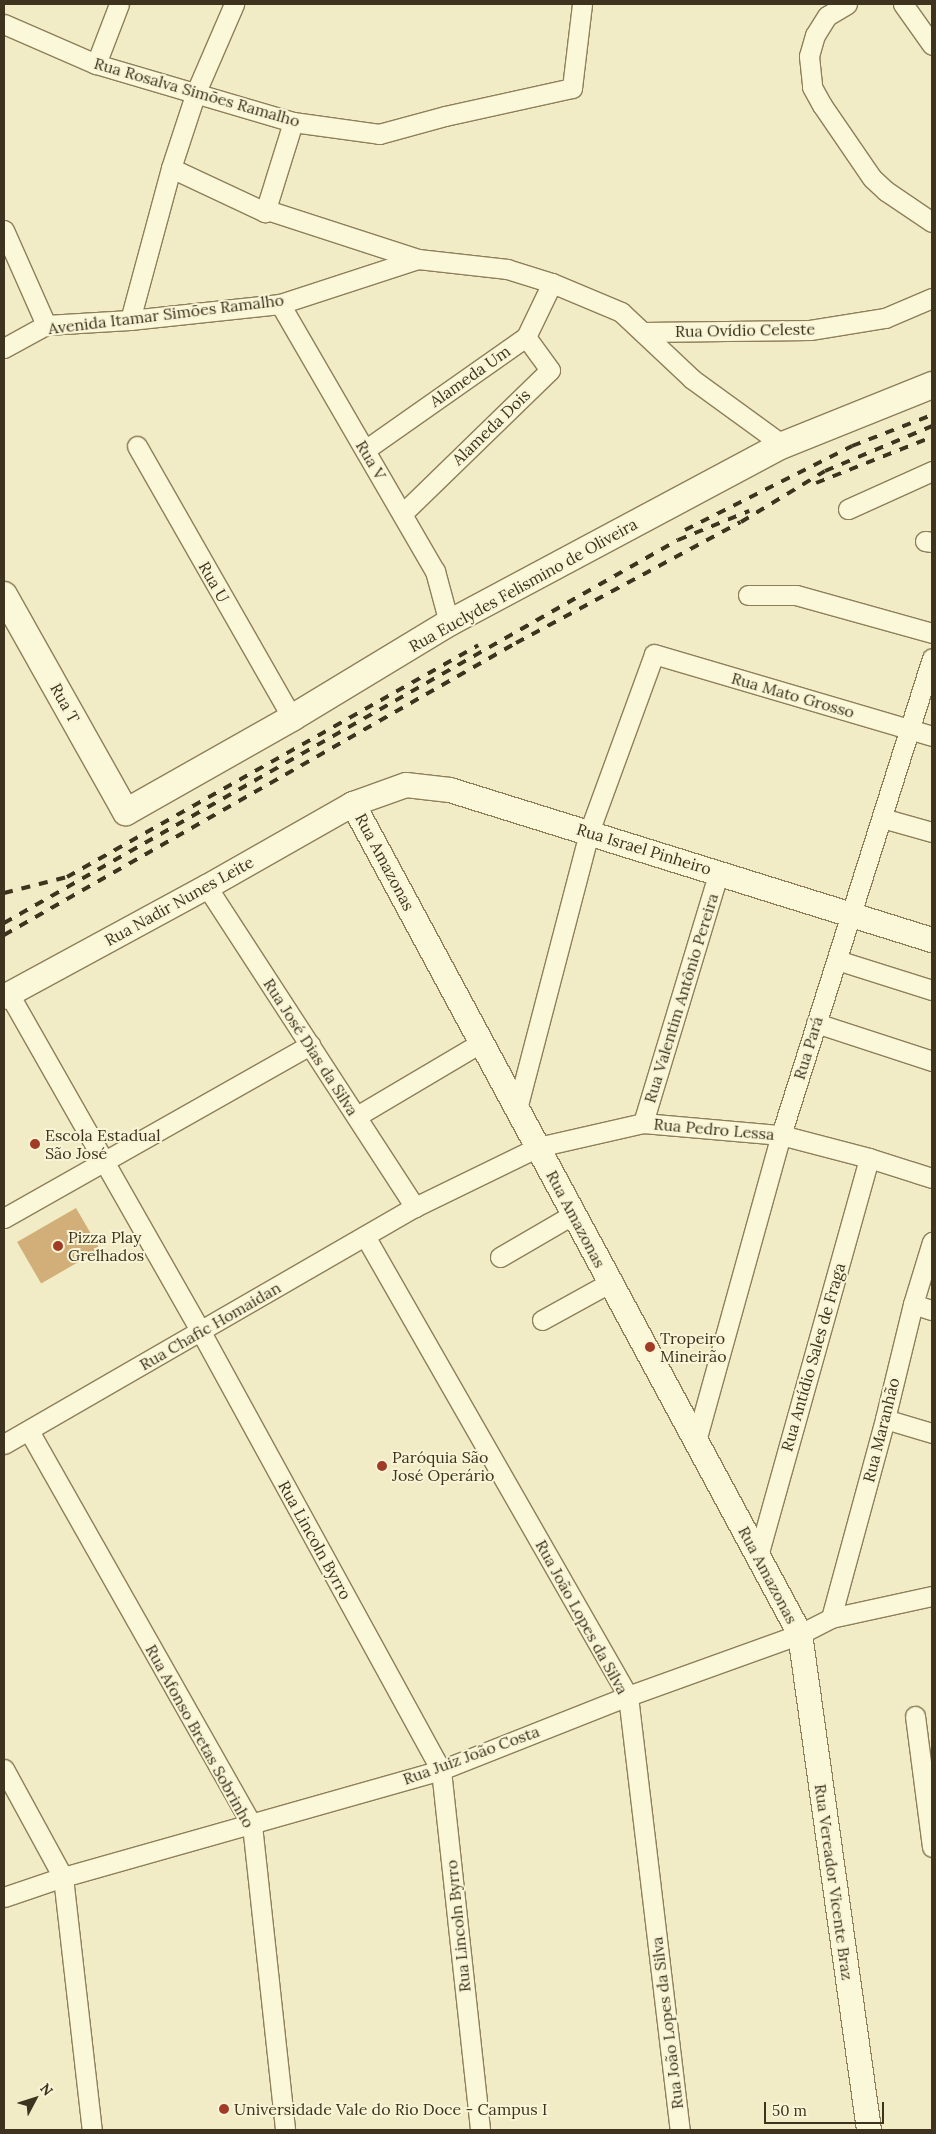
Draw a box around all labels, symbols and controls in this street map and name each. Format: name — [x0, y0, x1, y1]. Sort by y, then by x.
street label: Rua Rosalva Simões Ramalho — [92, 53, 302, 131]
street label: Avenida Itamar Simões Ramalho — [47, 290, 285, 338]
street label: Rua Ovídio Celeste — [675, 319, 815, 341]
street label: Alameda Um — [426, 341, 514, 411]
street label: Alameda Dois — [448, 385, 534, 469]
street label: Rua V — [352, 437, 390, 483]
street label: Rua Euclydes Felismino de Oliveira — [405, 514, 641, 656]
street label: Rua U — [195, 558, 233, 606]
street label: Rua Mato Grosso — [729, 668, 857, 722]
street label: Rua T — [46, 680, 84, 726]
street label: Rua Amazonas — [351, 810, 419, 914]
street label: Rua Israel Pinheiro — [574, 819, 714, 879]
street label: Rua Nadir Nunes Leite — [101, 852, 257, 950]
street label: Rua Valentim Antônio Pereira — [640, 891, 722, 1105]
street label: Rua José Dias da Silva — [259, 975, 363, 1119]
street label: Rua Pará — [789, 1014, 827, 1082]
street label: Rua Pedro Lessa — [653, 1114, 775, 1144]
place label: Escola Estadual São José — [45, 1125, 161, 1163]
marker: Escola Estadual São José — [29, 1138, 41, 1150]
street label: Rua Amazonas — [542, 1167, 610, 1271]
place label: Pizza Play Grelhados — [68, 1227, 144, 1265]
marker: Pizza Play Grelhados — [52, 1240, 64, 1252]
street label: Rua Antídio Sales de Fraga — [777, 1261, 849, 1453]
street label: Rua Chafic Homaidan — [136, 1278, 284, 1374]
place label: Tropeiro Mineirão — [660, 1328, 726, 1366]
marker: Tropeiro Mineirão — [644, 1341, 656, 1353]
street label: Rua Maranhão — [859, 1376, 903, 1484]
place label: Paróquia São José Operário — [392, 1447, 494, 1485]
marker: Paróquia São José Operário — [376, 1460, 388, 1472]
street label: Rua Lincoln Byrro — [274, 1477, 356, 1603]
street label: Rua Amazonas — [734, 1523, 802, 1627]
street label: Rua João Lopes da Silva — [532, 1536, 632, 1698]
street label: Rua Afonso Bretas Sobrinho — [142, 1641, 258, 1831]
street label: Rua Juiz João Costa — [400, 1721, 542, 1789]
street label: Rua Vereador Vicente Braz — [811, 1783, 857, 1981]
street label: Rua Lincoln Byrro — [442, 1859, 474, 1993]
street label: Rua João Lopes da Silva — [647, 1936, 687, 2110]
north arrow — [10, 2074, 60, 2124]
text: N — [36, 2079, 57, 2099]
scale bar — [766, 2092, 886, 2124]
place label: Universidade Vale do Rio Doce - Campus I — [234, 2099, 547, 2119]
text: 50 m — [772, 2101, 807, 2120]
marker: Universidade Vale do Rio Doce - Campus I — [218, 2103, 230, 2115]

